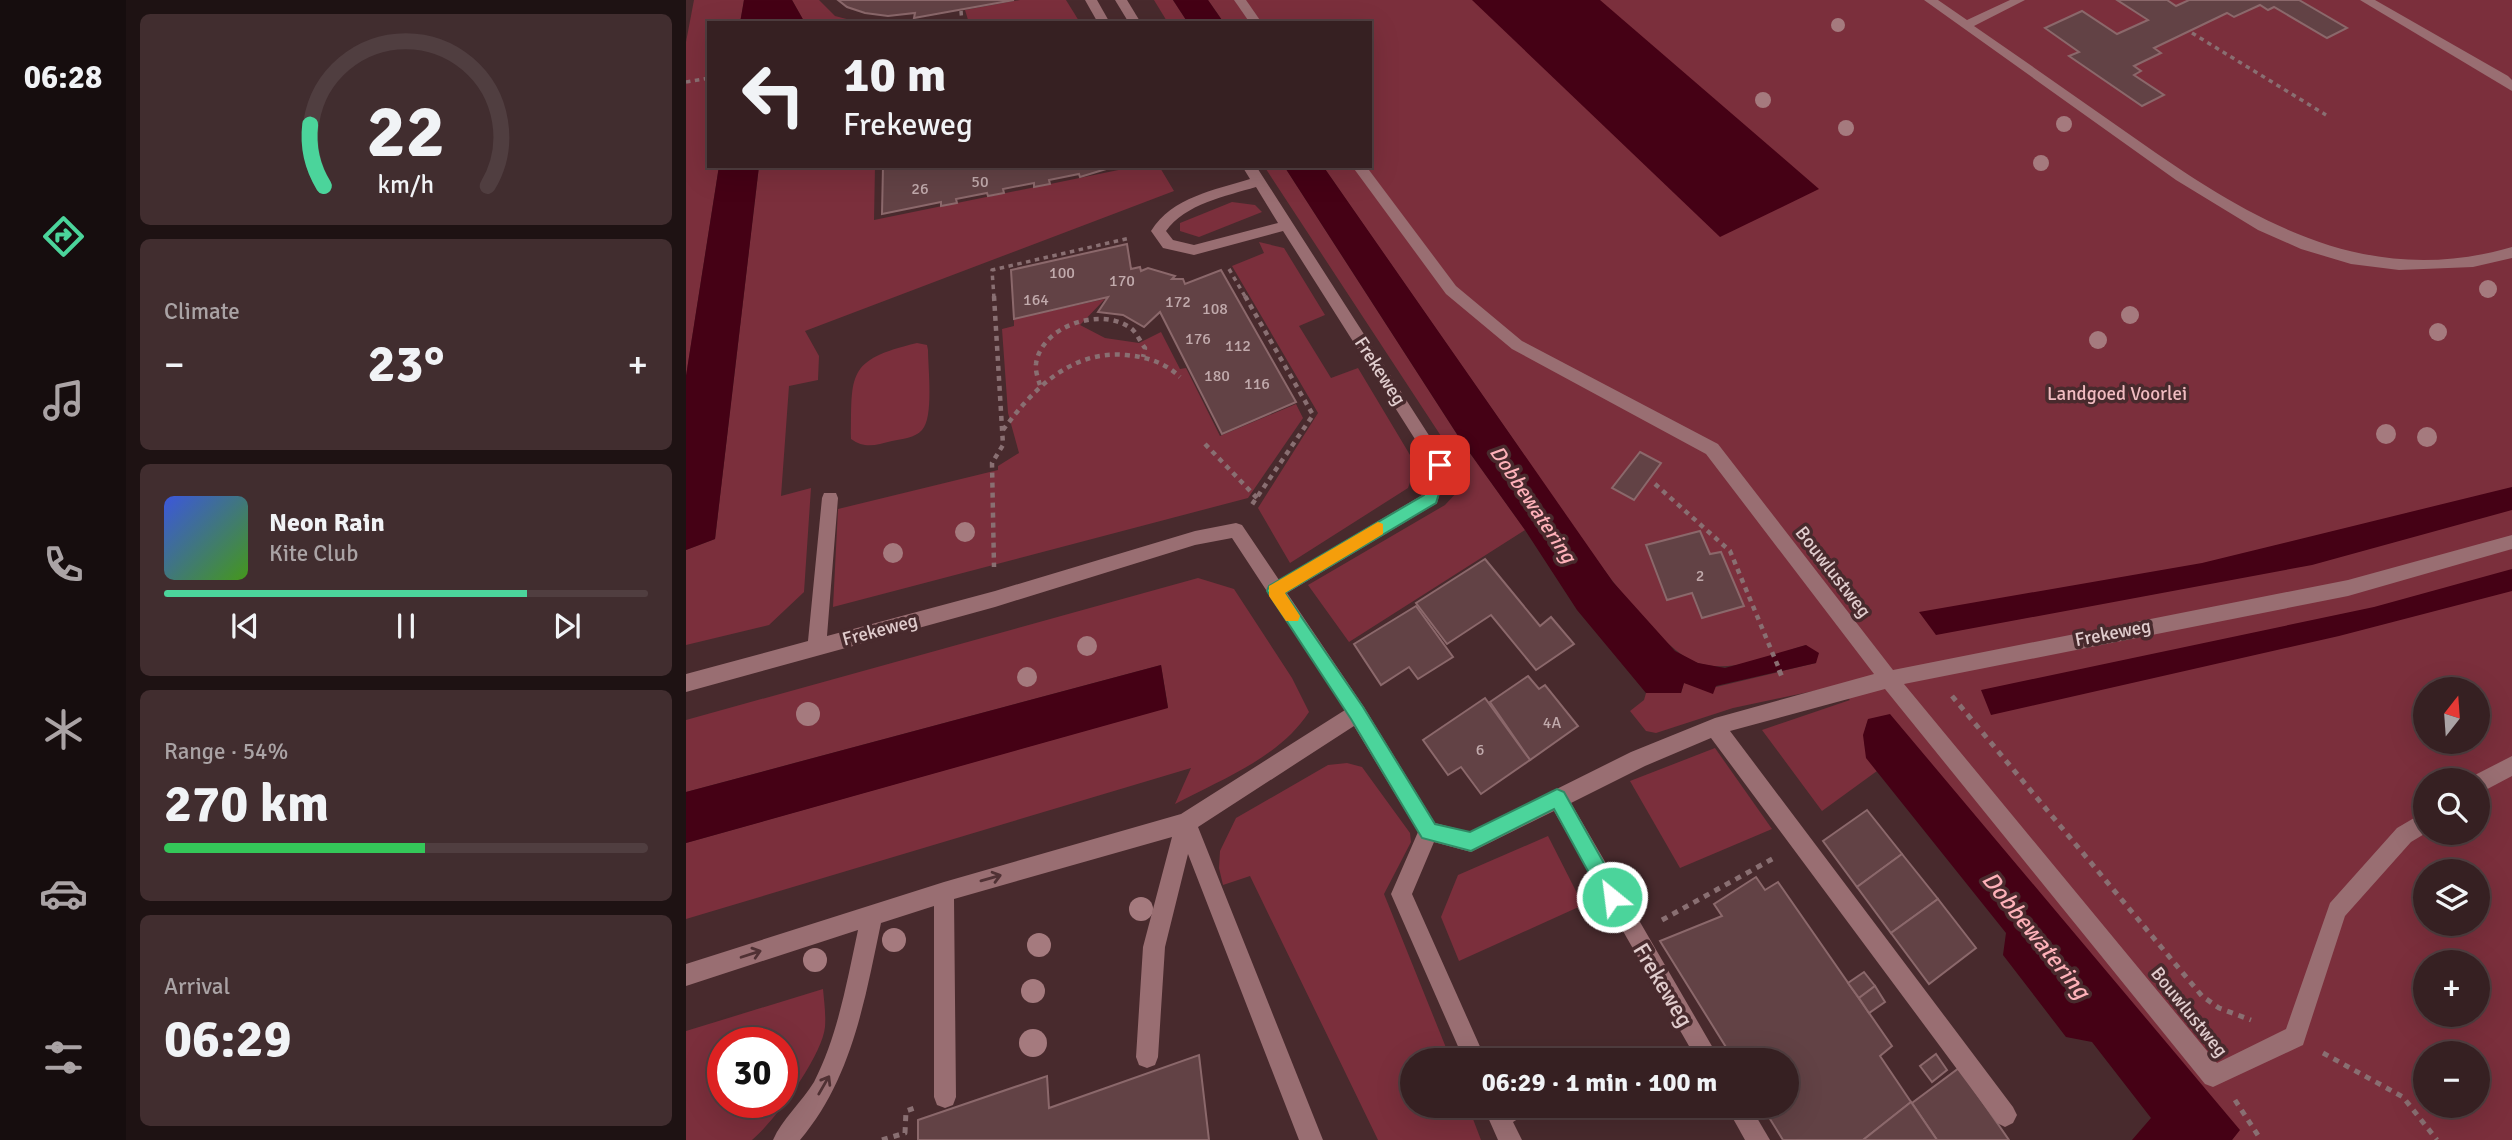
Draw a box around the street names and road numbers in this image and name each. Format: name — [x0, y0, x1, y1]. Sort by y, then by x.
street label: Frekeweg — [1349, 332, 1411, 410]
street label: Bouwlustweg — [1790, 522, 1876, 622]
street label: Frekeweg — [840, 608, 920, 652]
street label: Frekeweg — [2073, 614, 2153, 652]
street label: Frekeweg — [1627, 938, 1699, 1032]
street label: Bouwlustweg — [2145, 962, 2233, 1062]

